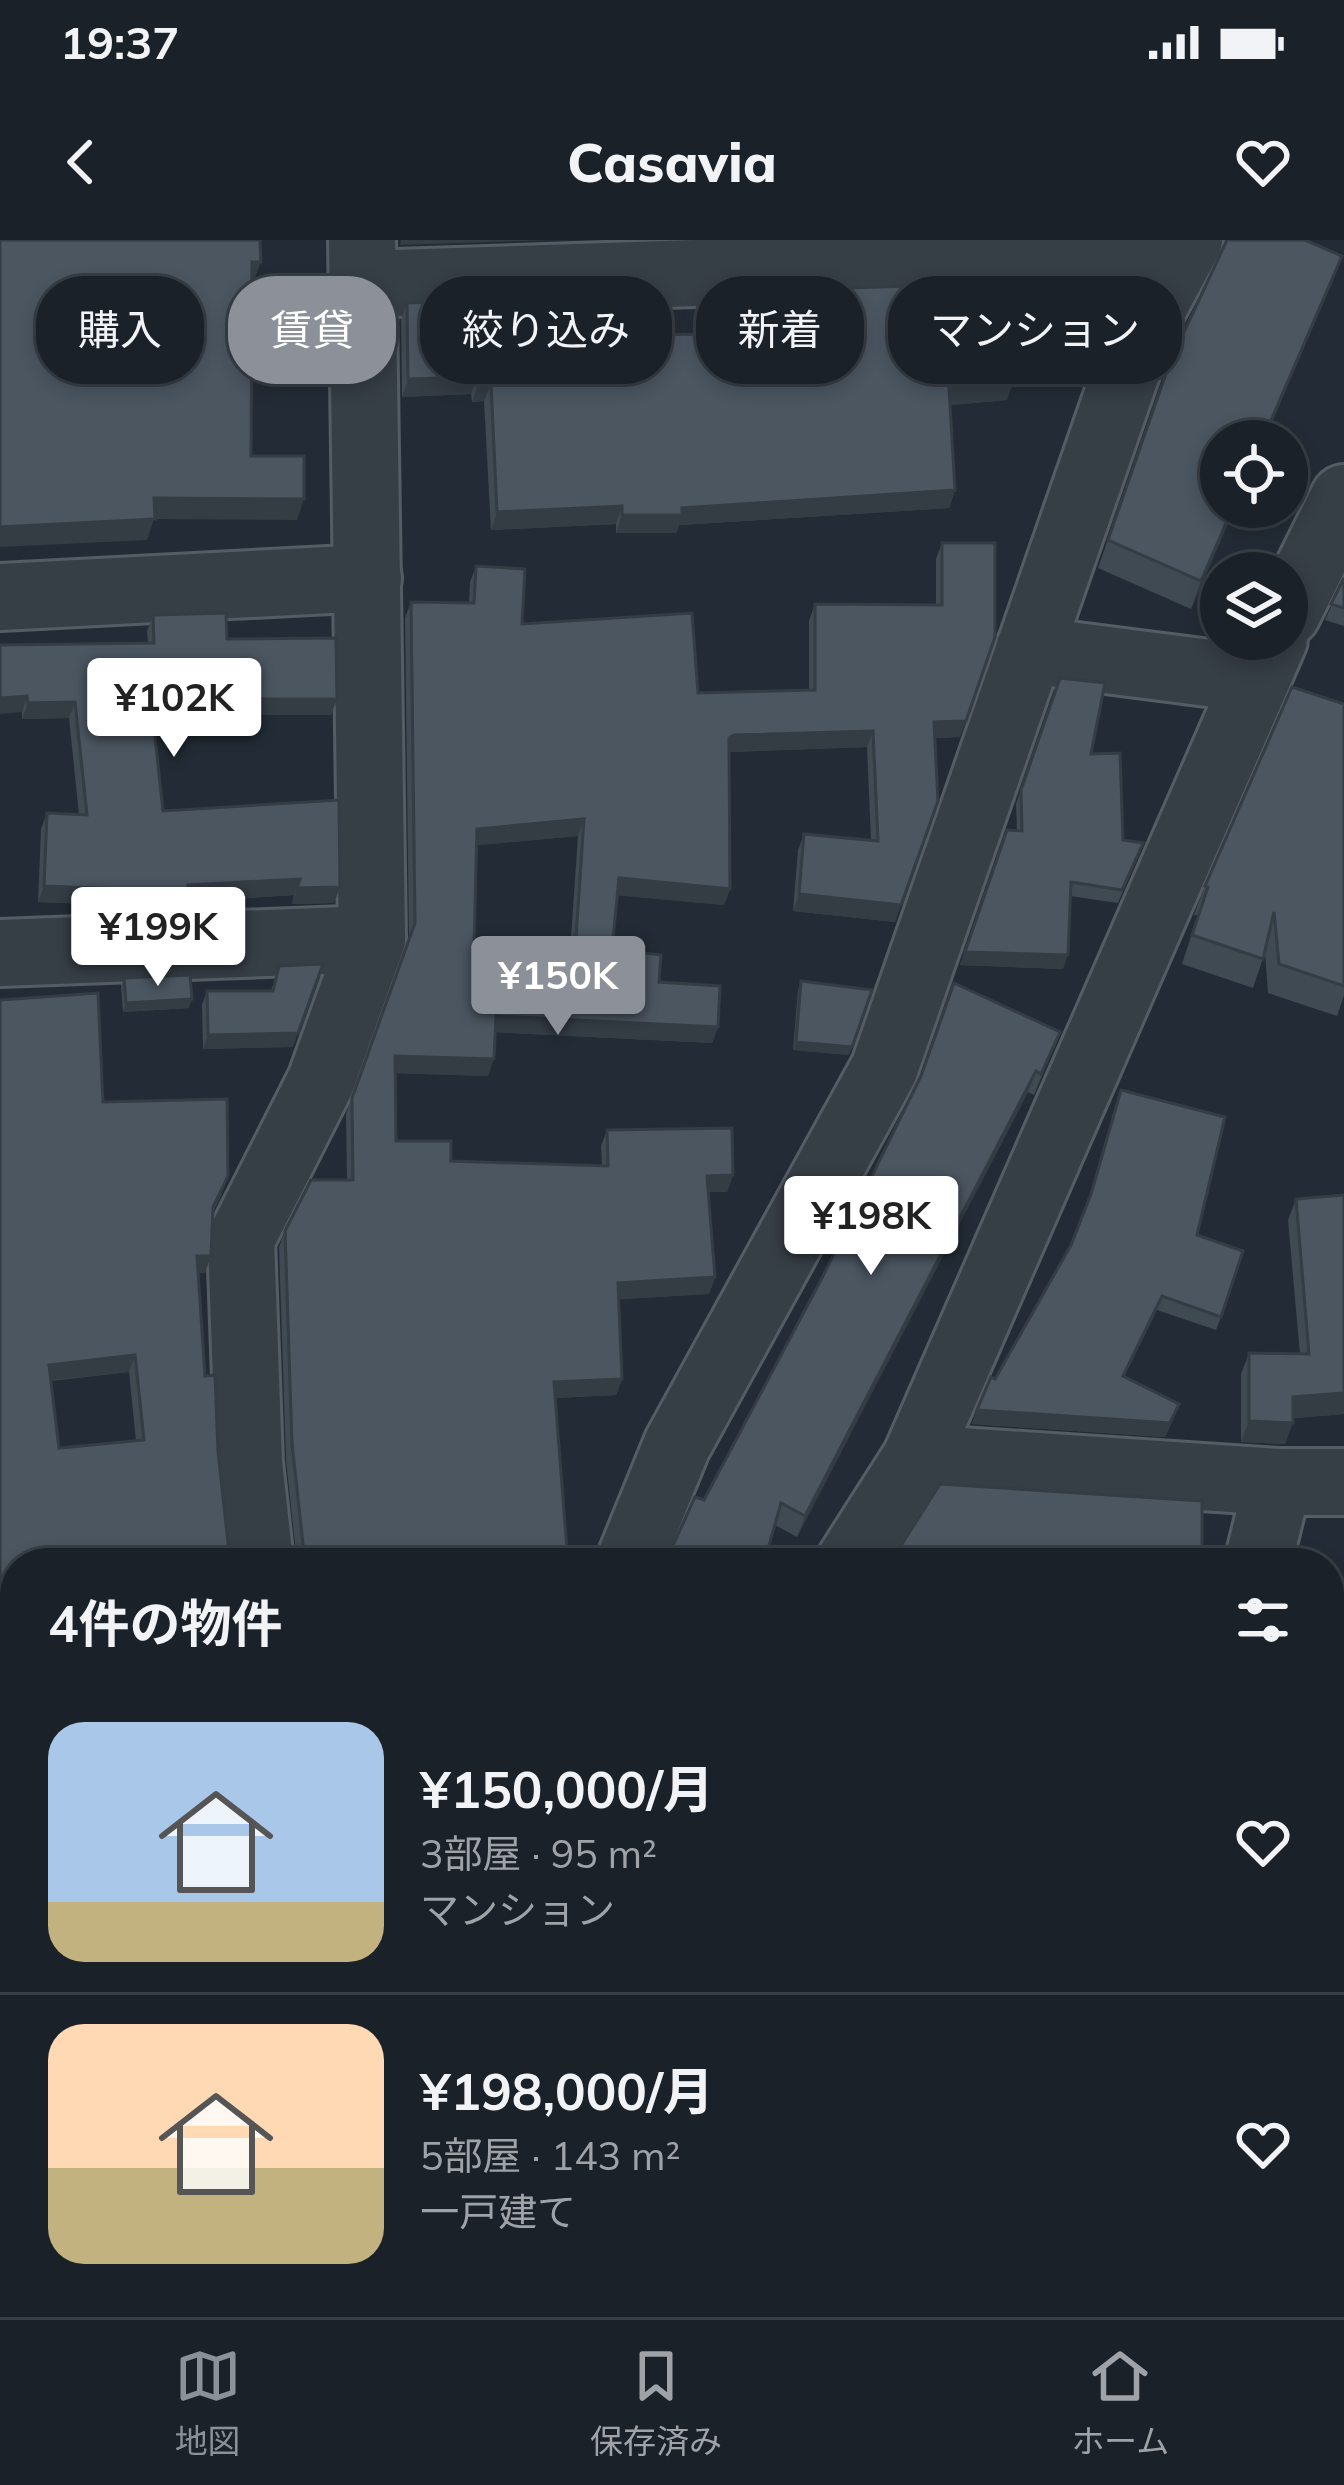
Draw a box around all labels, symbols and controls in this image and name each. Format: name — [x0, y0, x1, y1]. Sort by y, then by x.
text: 19:37 — [60, 14, 179, 70]
text: Casavia — [567, 128, 777, 196]
icon: back — [48, 129, 114, 195]
icon: heart — [1230, 129, 1296, 195]
chip: 購入 — [36, 276, 204, 384]
chip: 賃貸 — [228, 276, 396, 384]
chip: 絞り込み — [420, 276, 672, 384]
chip: 新着 — [696, 276, 864, 384]
chip: マンション — [888, 276, 1182, 384]
map controls — [1200, 420, 1308, 660]
button: locate — [1200, 420, 1308, 528]
button: layers — [1200, 552, 1308, 660]
pin: ¥102K — [90, 658, 258, 760]
text: ¥102K — [114, 672, 234, 721]
pin: ¥199K — [74, 887, 242, 989]
text: ¥199K — [98, 901, 218, 950]
pin: ¥150K — [474, 936, 642, 1038]
text: ¥150K — [498, 950, 618, 999]
pin: ¥198K — [787, 1176, 955, 1278]
text: ¥198K — [811, 1190, 931, 1239]
icon: filters — [1230, 1587, 1296, 1653]
text: 4件の物件 — [48, 1591, 283, 1655]
text: ¥150,000/月 — [420, 1757, 714, 1821]
icon: home — [144, 1770, 288, 1914]
icon: heart — [1230, 1809, 1296, 1875]
text: 3部屋 · 95 m² — [420, 1829, 657, 1878]
text: マンション — [420, 1885, 615, 1934]
text: ¥198,000/月 — [420, 2059, 714, 2123]
icon: home — [144, 2072, 288, 2216]
icon: heart — [1230, 2111, 1296, 2177]
text: 5部屋 · 143 m² — [420, 2131, 680, 2180]
text: 一戸建て — [420, 2187, 576, 2236]
tab: 地図 — [175, 2343, 241, 2463]
tab: 保存済み — [590, 2343, 722, 2463]
tab: ホーム — [1071, 2343, 1169, 2463]

